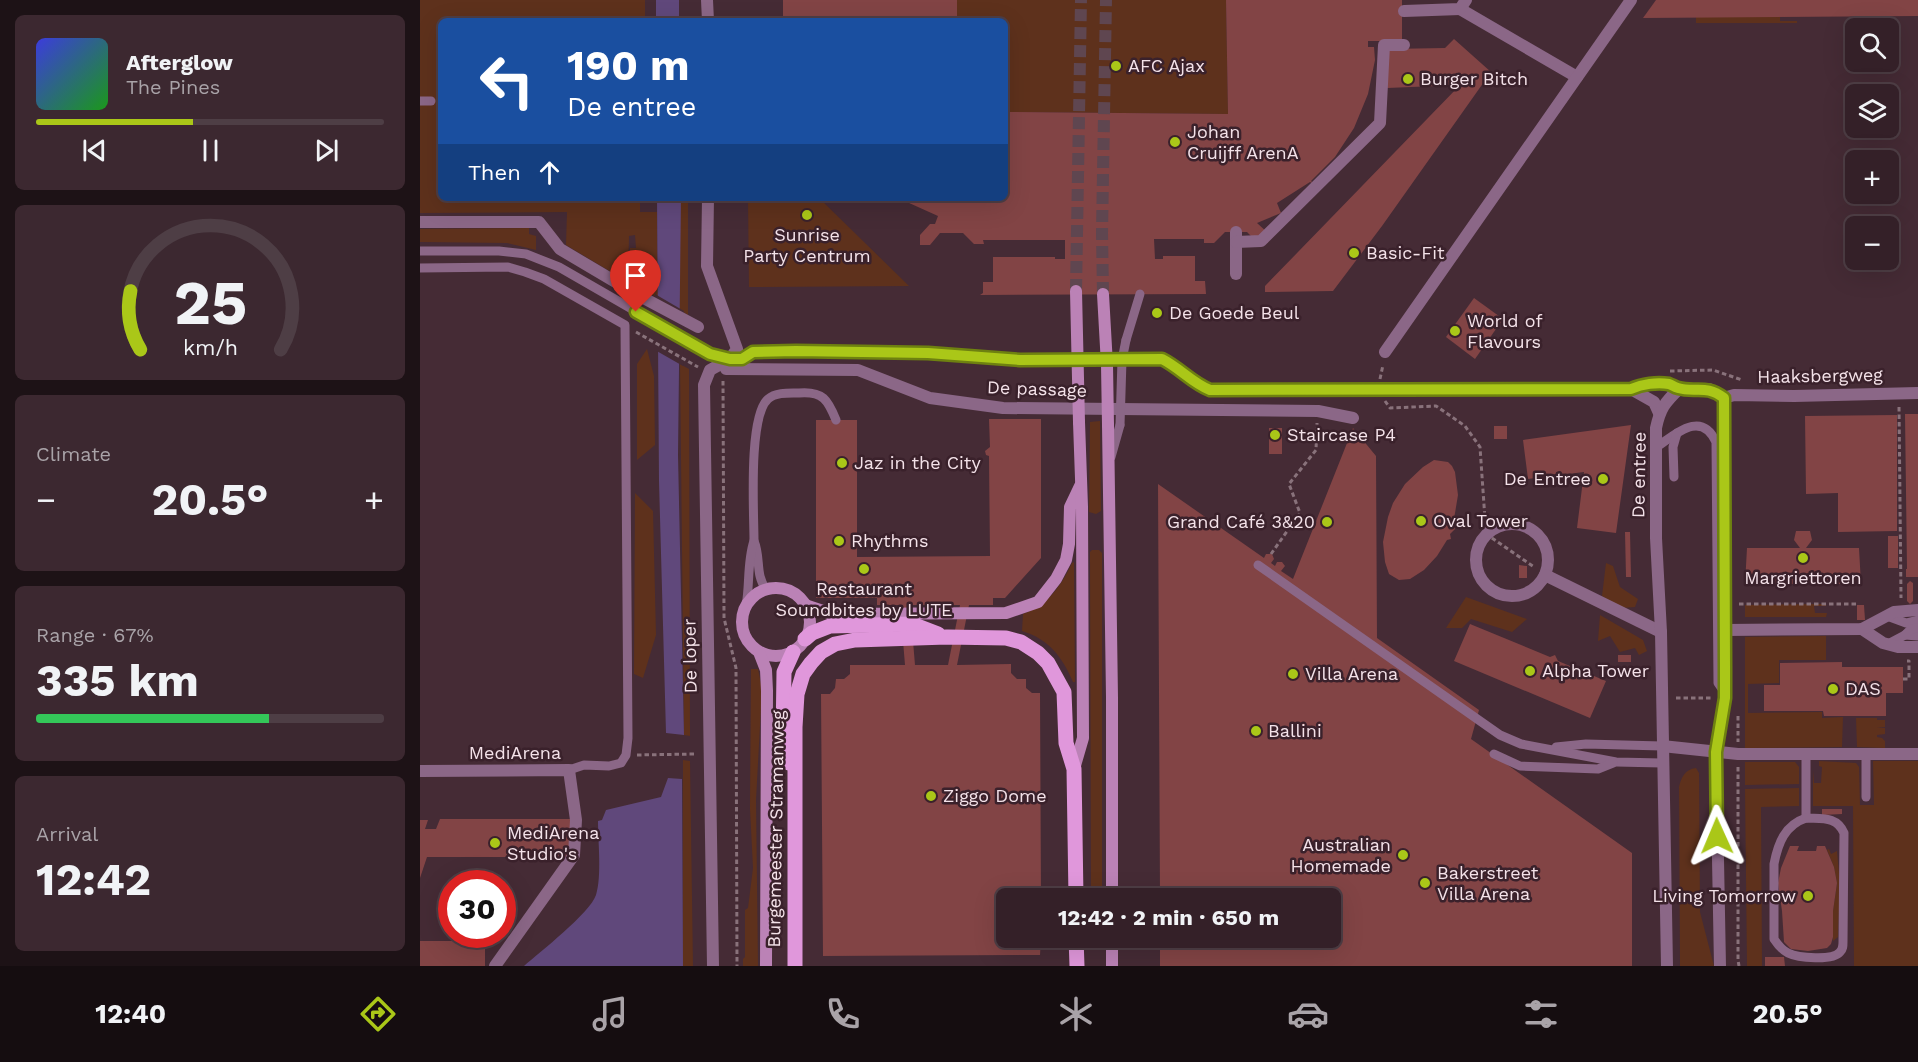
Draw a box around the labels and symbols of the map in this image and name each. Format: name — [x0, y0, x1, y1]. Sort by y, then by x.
place label: AFC Ajax — [1128, 55, 1205, 76]
marker: AFC Ajax — [1109, 59, 1123, 73]
place label: Burger Bitch — [1420, 68, 1528, 89]
marker: Burger Bitch — [1401, 72, 1415, 86]
place label: Johan Cruijff ArenA — [1187, 121, 1299, 163]
marker: Johan Cruijff ArenA — [1168, 135, 1182, 149]
marker: Sunrise Party Centrum — [800, 208, 814, 222]
place label: Sunrise Party Centrum — [743, 224, 871, 266]
place label: Basic-Fit — [1366, 242, 1445, 263]
marker: Basic-Fit — [1347, 246, 1361, 260]
pin — [610, 250, 661, 312]
place label: De Goede Beul — [1169, 302, 1300, 323]
marker: De Goede Beul — [1150, 306, 1164, 320]
place label: World of Flavours — [1467, 310, 1542, 352]
marker: World of Flavours — [1448, 324, 1462, 338]
street label: Haaksbergweg — [1757, 364, 1883, 387]
street label: De passage — [987, 376, 1087, 401]
place label: Staircase P4 — [1287, 424, 1396, 445]
marker: Staircase P4 — [1268, 428, 1282, 442]
street label: De entree — [1627, 432, 1650, 518]
place label: Jaz in the City — [854, 452, 981, 473]
marker: Jaz in the City — [835, 456, 849, 470]
place label: De Entree — [1504, 468, 1591, 489]
marker: De Entree — [1596, 472, 1610, 486]
place label: Oval Tower — [1433, 510, 1528, 531]
place label: Grand Café 3&20 — [1167, 511, 1315, 532]
marker: Oval Tower — [1414, 514, 1428, 528]
marker: Grand Café 3&20 — [1320, 515, 1334, 529]
place label: Rhythms — [851, 530, 928, 551]
marker: Rhythms — [832, 534, 846, 548]
marker: Margriettoren — [1796, 551, 1810, 565]
marker: Restaurant Soundbites by LUTE — [857, 562, 871, 576]
place label: Margriettoren — [1744, 567, 1862, 588]
place label: Restaurant Soundbites by LUTE — [775, 578, 953, 620]
street label: De loper — [678, 618, 701, 694]
place label: Alpha Tower — [1542, 660, 1649, 681]
place label: Villa Arena — [1305, 663, 1398, 684]
marker: Alpha Tower — [1523, 664, 1537, 678]
marker: Villa Arena — [1286, 667, 1300, 681]
place label: DAS — [1845, 678, 1881, 699]
marker: DAS — [1826, 682, 1840, 696]
street label: Burgemeester Stramanweg — [763, 710, 788, 948]
place label: Ballini — [1268, 720, 1322, 741]
marker: Ballini — [1249, 724, 1263, 738]
street label: MediArena — [469, 742, 561, 763]
place label: Ziggo Dome — [943, 785, 1047, 806]
marker: Ziggo Dome — [924, 789, 938, 803]
position arrow — [1685, 804, 1749, 868]
place label: MediArena Studio's — [507, 822, 599, 864]
place label: Australian Homemade — [1291, 834, 1391, 876]
marker: MediArena Studio's — [488, 836, 502, 850]
marker: Australian Homemade — [1396, 848, 1410, 862]
place label: Bakerstreet Villa Arena — [1437, 862, 1539, 904]
speed limit sign: 30 — [438, 870, 516, 948]
marker: Bakerstreet Villa Arena — [1418, 876, 1432, 890]
place label: Living Tomorrow — [1652, 885, 1796, 906]
marker: Living Tomorrow — [1801, 889, 1815, 903]

